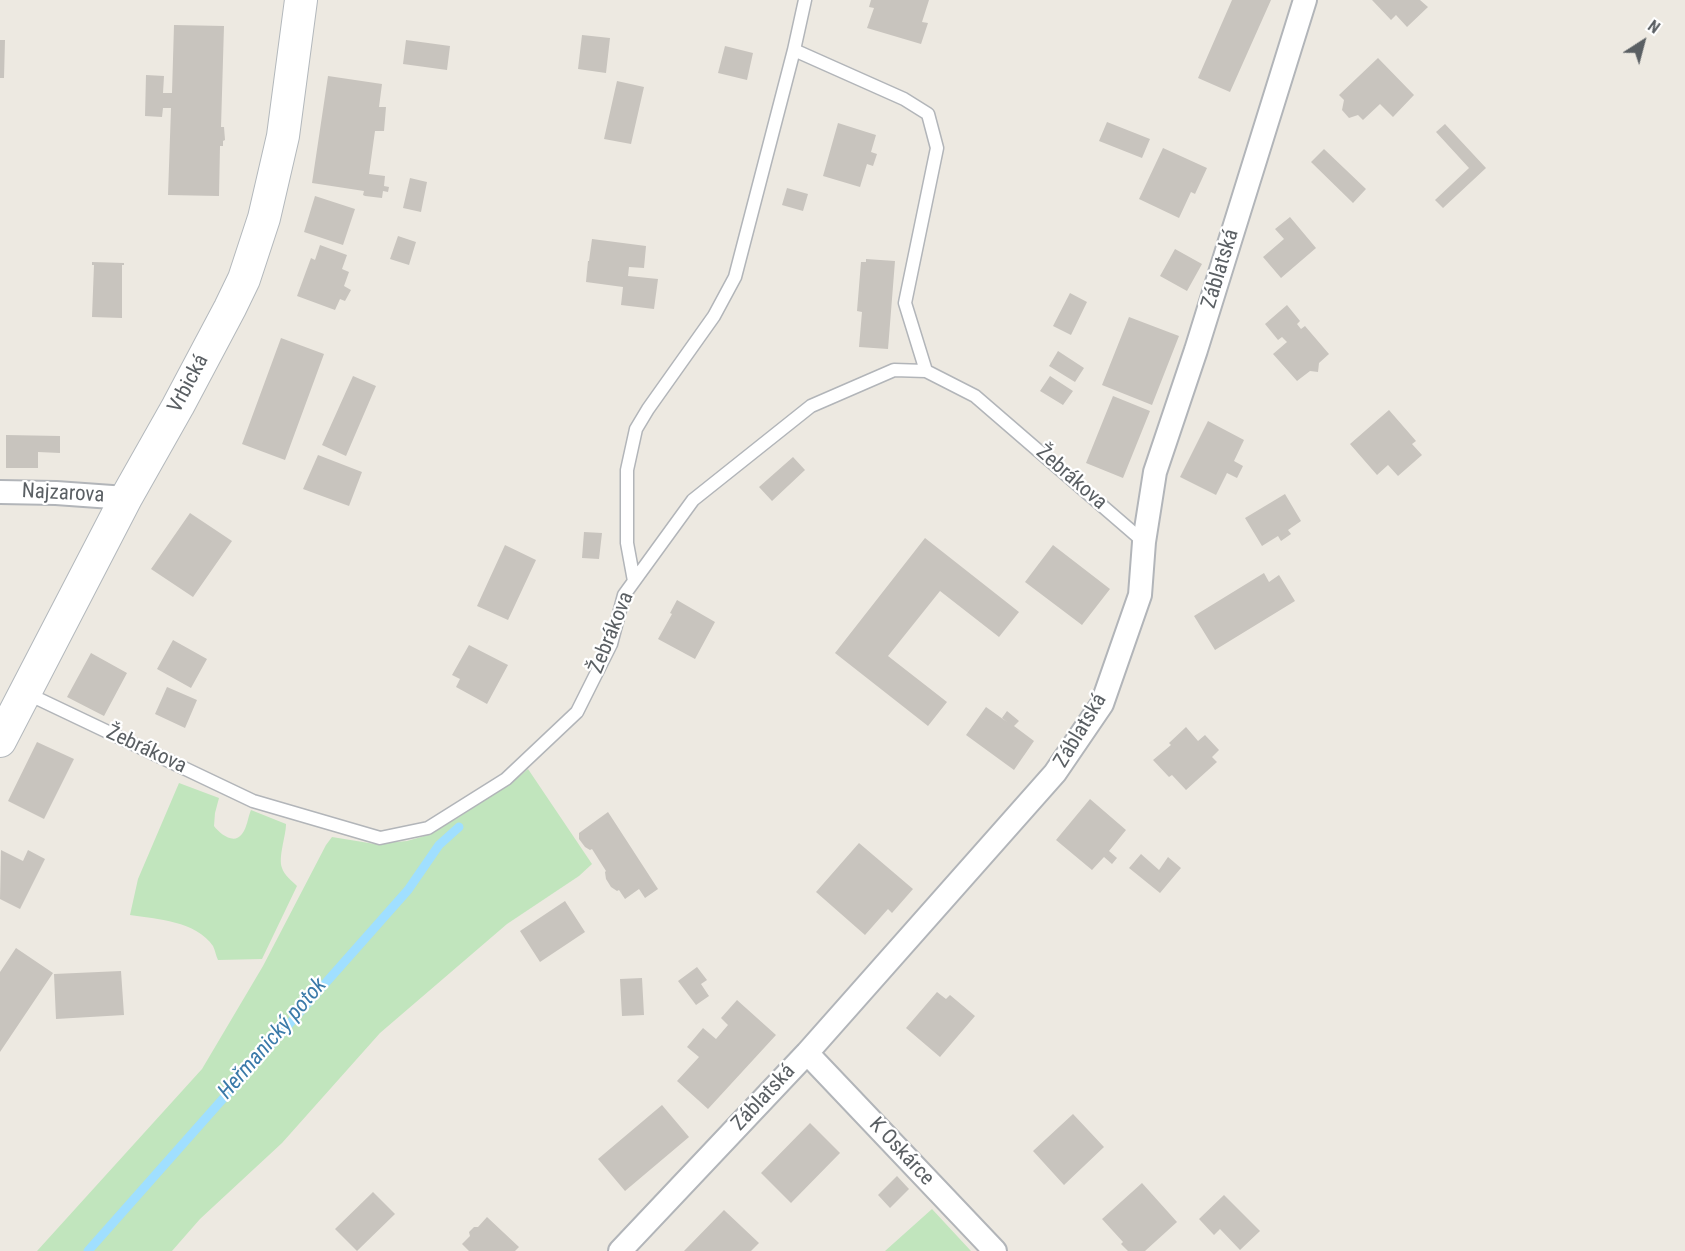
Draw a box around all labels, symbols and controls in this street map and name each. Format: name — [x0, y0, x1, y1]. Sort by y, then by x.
north arrow — [1613, 12, 1673, 72]
text: N — [1644, 16, 1663, 38]
street label: Záblatská — [1197, 226, 1245, 312]
street label: Vrbická — [163, 351, 215, 417]
street label: Žebrákova — [1030, 440, 1112, 516]
street label: Najzarova — [21, 479, 105, 509]
street label: Žebrákova — [584, 589, 640, 677]
street label: Záblatská — [1049, 690, 1113, 772]
street label: Žebrákova — [102, 720, 190, 780]
water label: Heřmanický potok — [213, 973, 333, 1105]
street label: Záblatská — [727, 1060, 801, 1136]
street label: K Oskárce — [863, 1113, 939, 1191]

